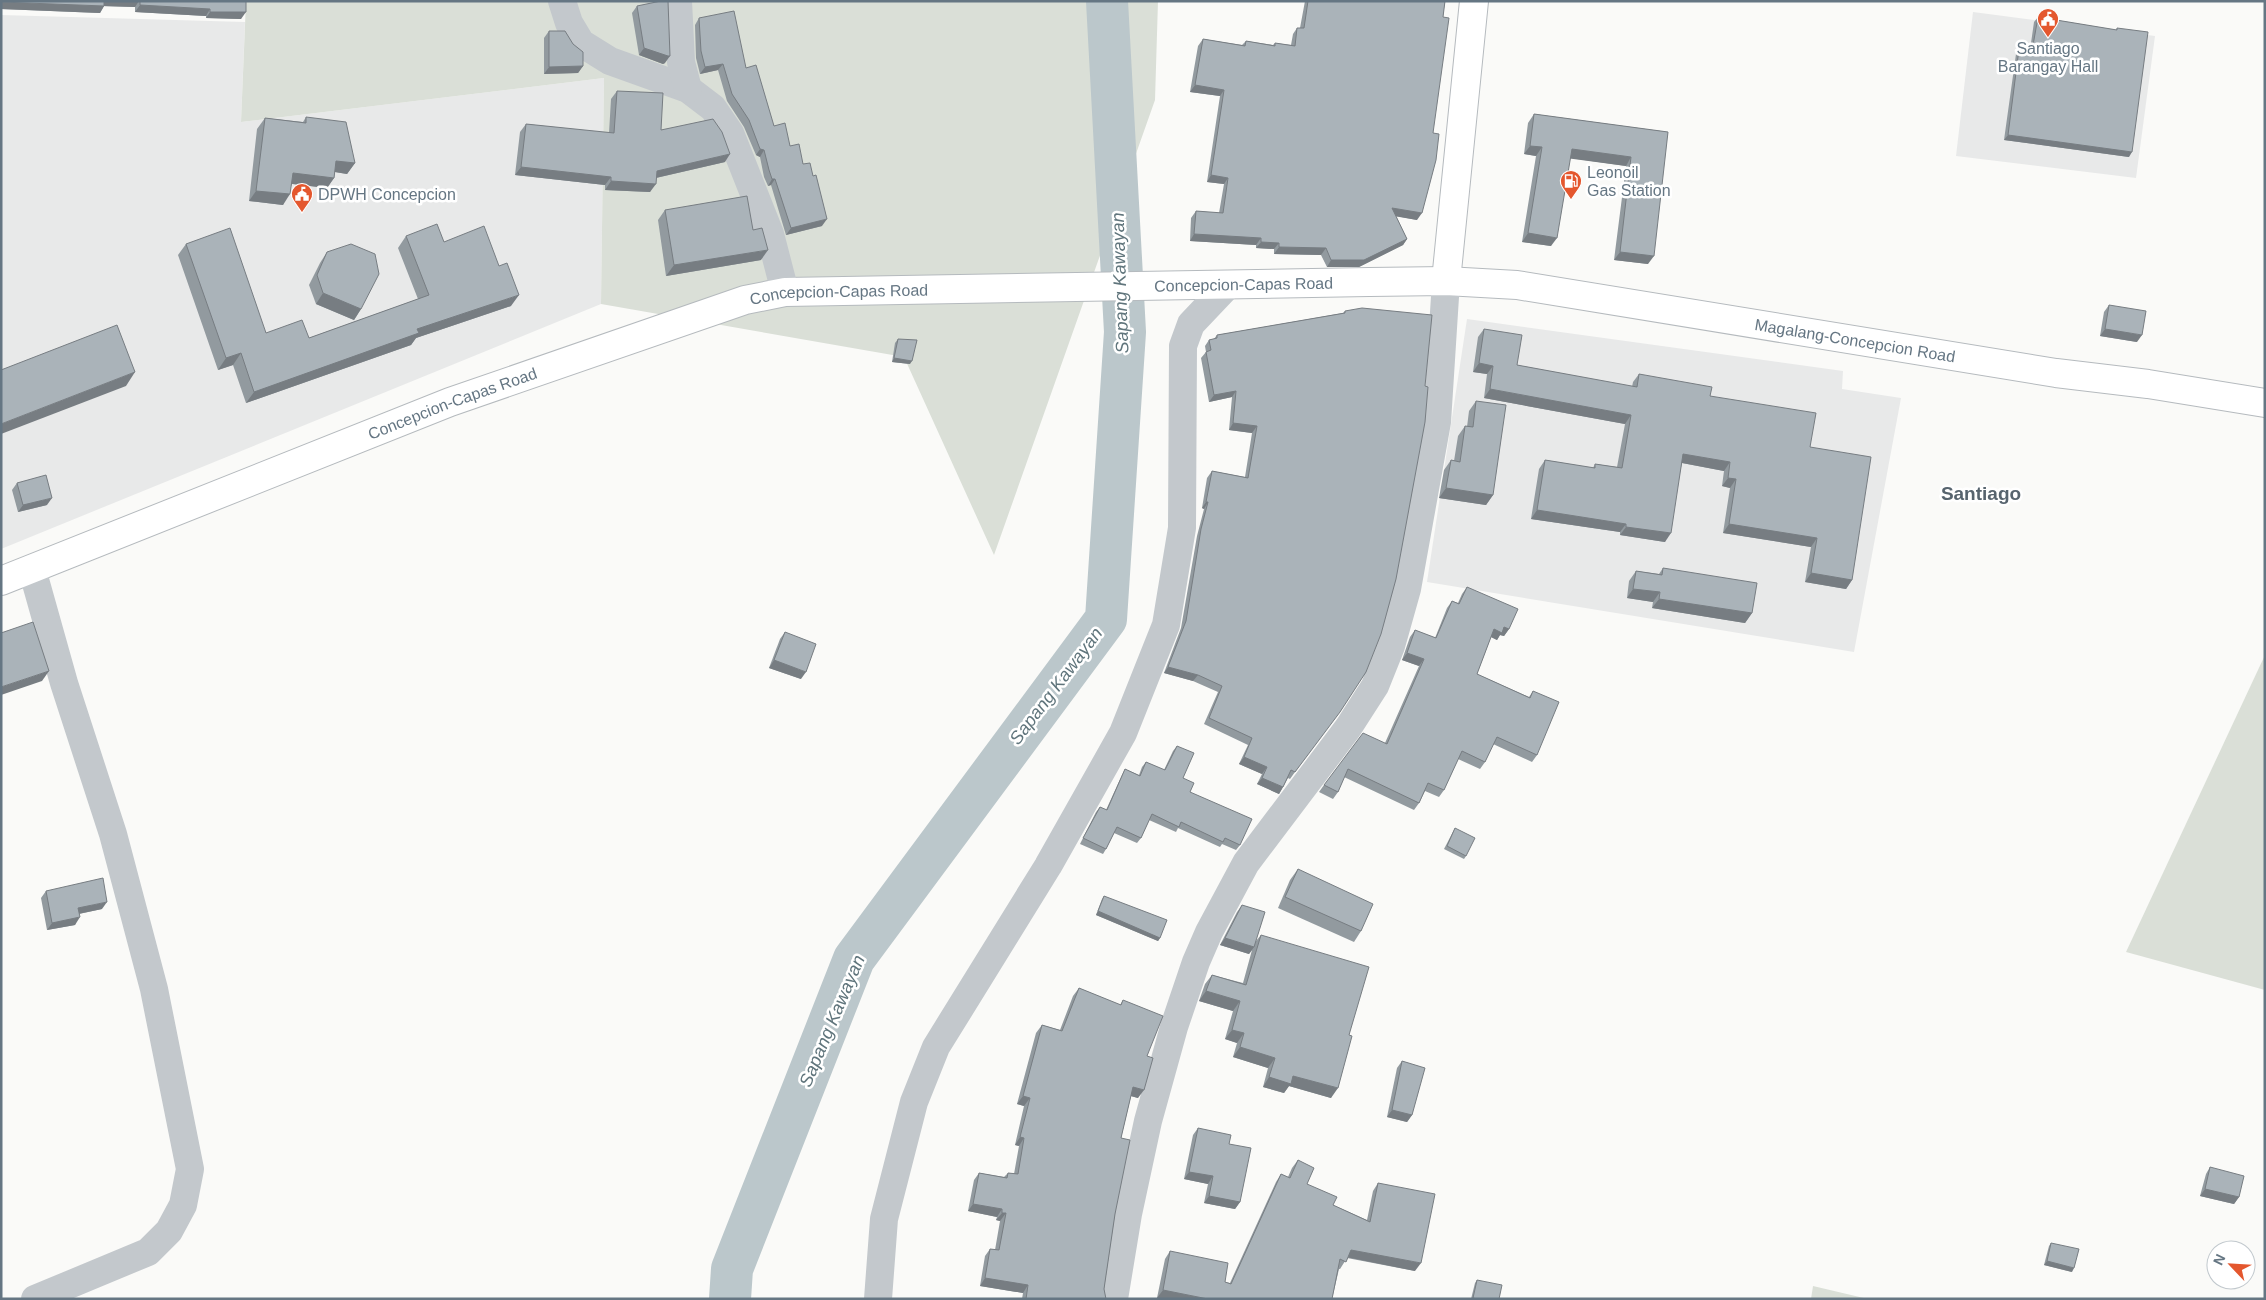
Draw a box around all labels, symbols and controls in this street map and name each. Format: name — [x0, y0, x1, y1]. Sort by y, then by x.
public building icon: Santiago Barangay Hall — [2036, 7, 2060, 38]
place label: Santiago Barangay Hall — [1998, 40, 2098, 75]
place label: Leonoil Gas Station — [1587, 164, 1671, 199]
fuel station icon: Leonoil Gas Station — [1559, 169, 1583, 200]
public building icon: DPWH Concepcion — [290, 182, 314, 213]
place label: DPWH Concepcion — [318, 186, 456, 203]
water label: Sapang Kawayan — [1108, 212, 1132, 354]
street label: Concepcion-Capas Road — [1154, 274, 1333, 294]
street label: Concepcion-Capas Road — [748, 281, 928, 307]
street label: Magalang-Concepcion Road — [1754, 315, 1957, 365]
street label: Concepcion-Capas Road — [365, 364, 539, 442]
district label: Santiago — [1941, 483, 2021, 504]
water label: Sapang Kawayan — [1006, 624, 1106, 748]
water label: Sapang Kawayan — [795, 952, 869, 1090]
north arrow — [2206, 1240, 2256, 1290]
text: N — [2210, 1252, 2229, 1267]

